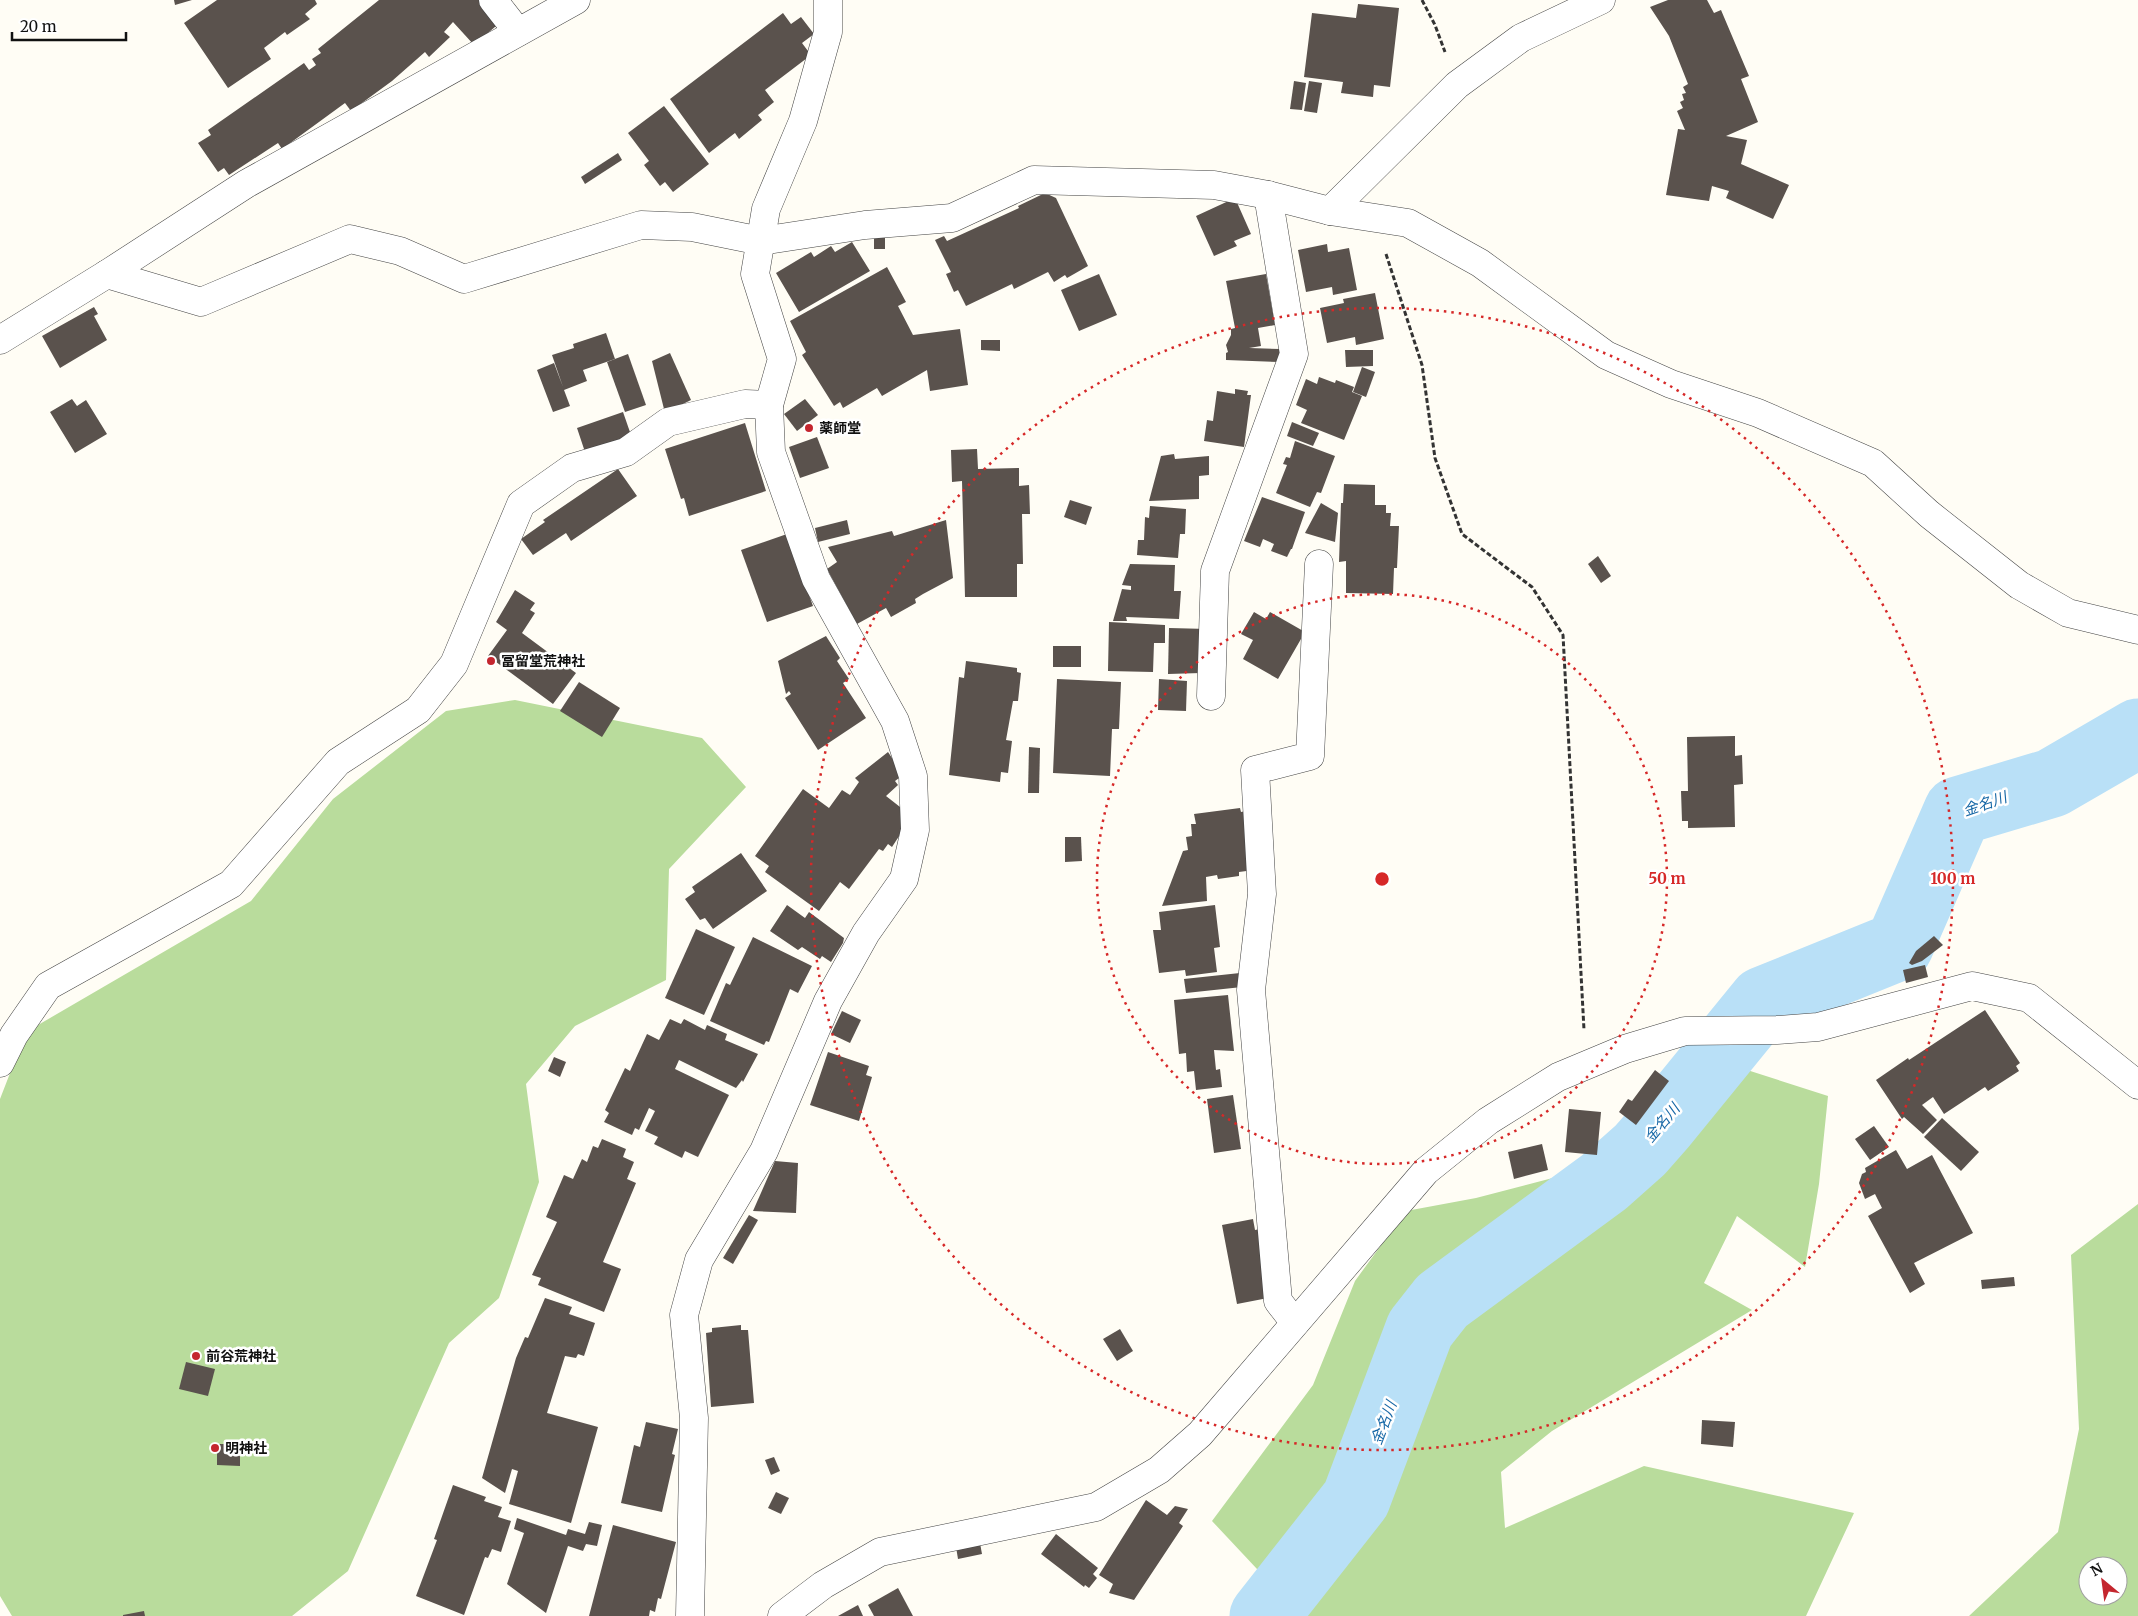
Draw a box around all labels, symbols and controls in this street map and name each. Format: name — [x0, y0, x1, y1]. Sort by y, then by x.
scale bar — [12, 10, 126, 42]
text: 20 m — [20, 17, 57, 36]
place label: 薬師堂 — [819, 419, 861, 437]
marker: 薬師堂 — [803, 422, 815, 434]
place label: 冨留堂荒神社 — [501, 652, 585, 670]
marker: 冨留堂荒神社 — [485, 655, 497, 667]
water label: 金名川 — [1960, 787, 2011, 820]
text: 50 m — [1648, 869, 1686, 888]
text: 100 m — [1931, 869, 1975, 888]
centre of rings — [1373, 870, 1391, 888]
water label: 金名川 — [1640, 1098, 1685, 1146]
place label: 前谷荒神社 — [206, 1347, 276, 1365]
marker: 前谷荒神社 — [190, 1350, 202, 1362]
water label: 金名川 — [1367, 1397, 1401, 1447]
place label: 明神社 — [225, 1439, 267, 1457]
marker: 明神社 — [209, 1442, 221, 1454]
north arrow — [2078, 1556, 2128, 1606]
text: N — [2087, 1559, 2106, 1580]

